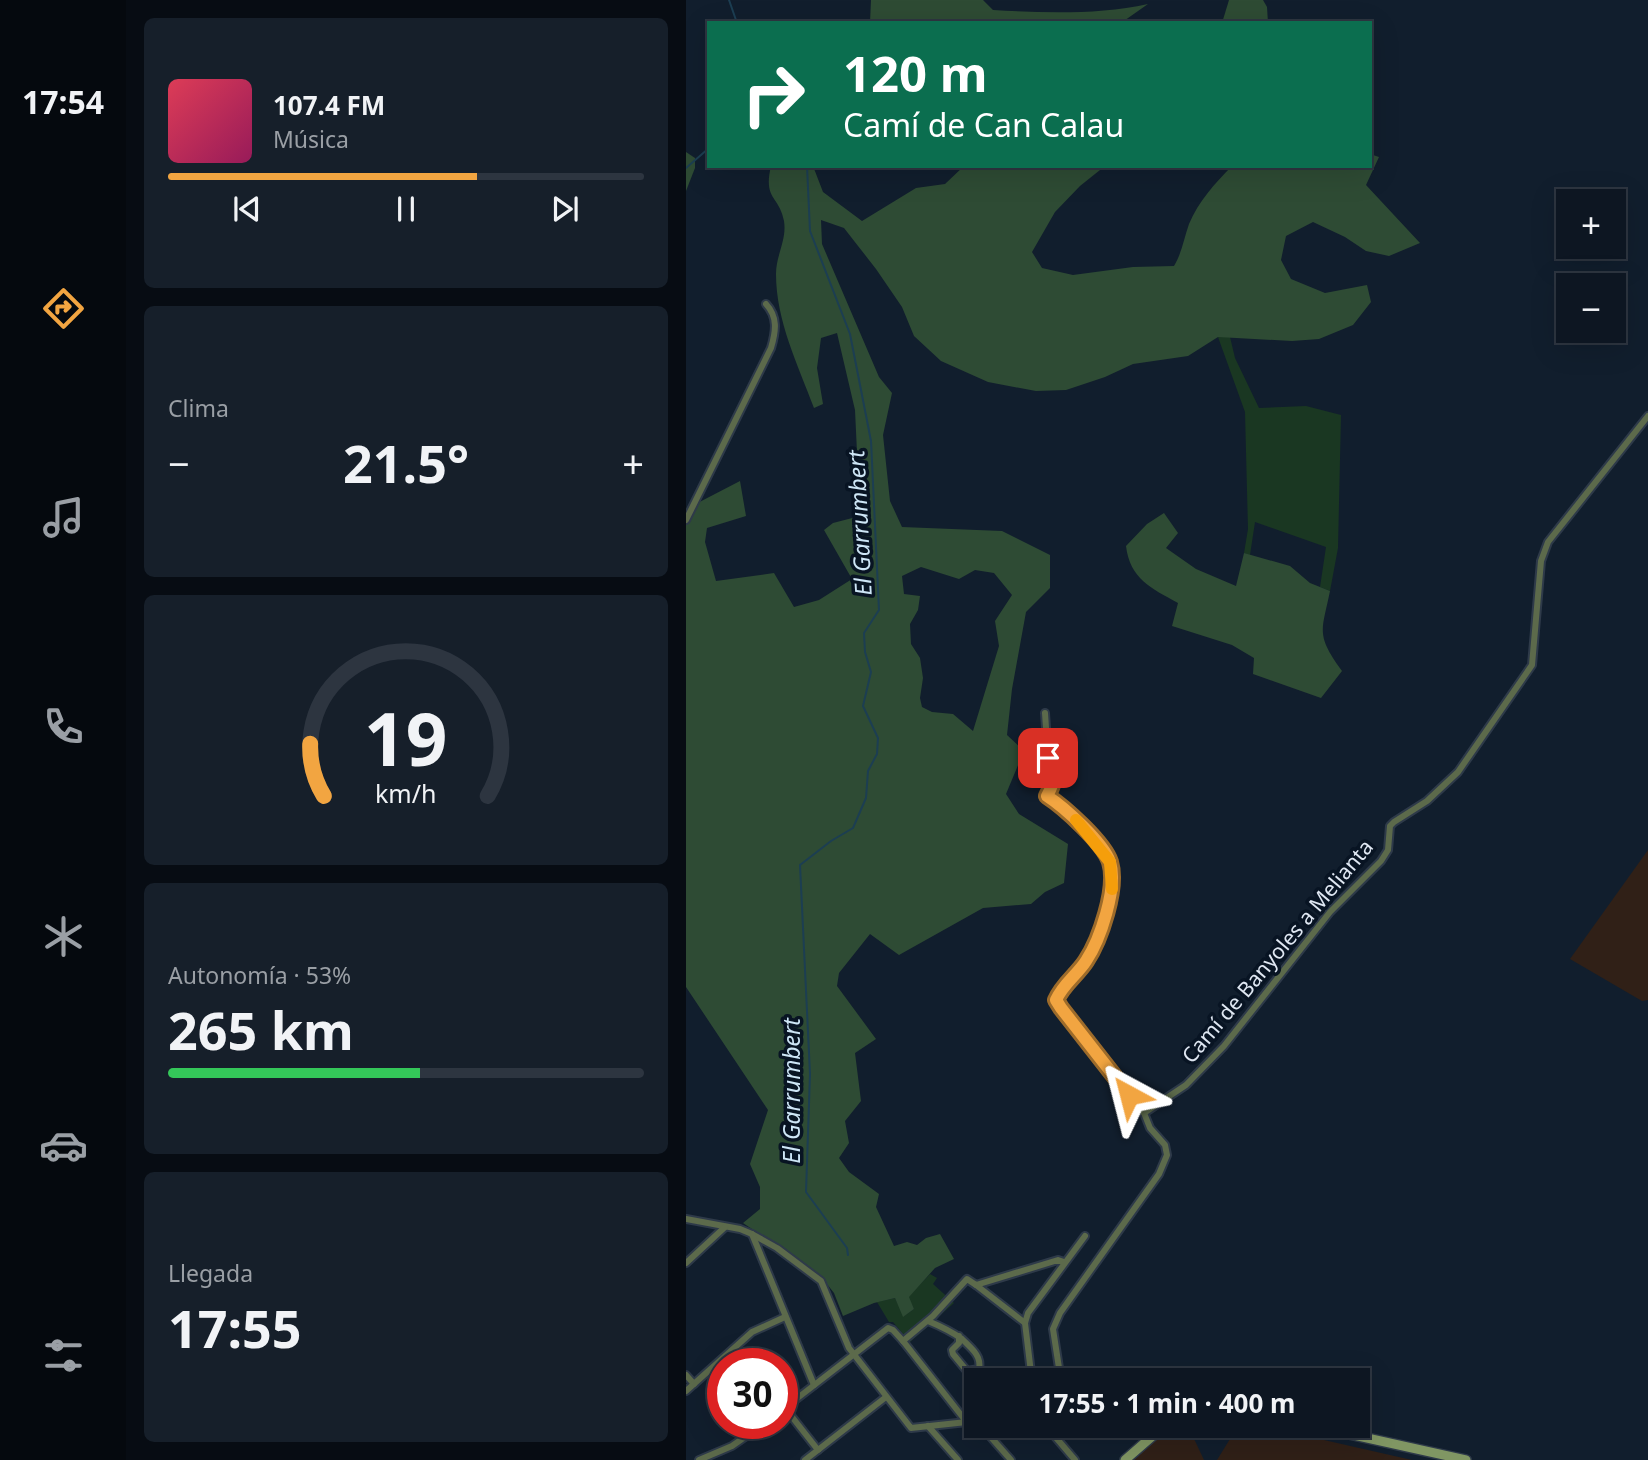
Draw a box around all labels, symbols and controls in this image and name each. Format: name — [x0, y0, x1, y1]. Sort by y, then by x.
text: 120 m — [843, 40, 988, 106]
icon: right — [728, 49, 819, 140]
text: 17:54 — [22, 80, 104, 123]
text: 107.4 FM — [273, 87, 385, 123]
text: Camí de Can Calau — [843, 103, 1124, 146]
text: Música — [273, 123, 349, 155]
map controls — [1556, 189, 1626, 343]
button: + — [1556, 189, 1626, 259]
icon: previous — [228, 190, 266, 228]
icon: pause — [387, 190, 425, 228]
icon: next — [546, 190, 584, 228]
button: − — [1556, 273, 1626, 343]
icon: directions — [39, 284, 88, 333]
text: Clima — [168, 392, 229, 424]
text: 21.5° — [343, 427, 469, 498]
text: − — [168, 437, 190, 489]
text: + — [622, 437, 644, 489]
water label: El Garrumbert — [839, 448, 879, 597]
icon: music — [39, 493, 88, 542]
text: 19 — [364, 688, 448, 787]
icon: phone — [39, 702, 88, 751]
pin — [1018, 728, 1078, 788]
icon: arrive — [1029, 739, 1067, 777]
text: km/h — [375, 776, 437, 810]
street label: Camí de Banyoles a Melianta — [1175, 833, 1379, 1069]
icon: climate — [39, 912, 88, 961]
text: Autonomía · 53% — [168, 959, 351, 991]
text: 265 km — [168, 994, 354, 1065]
water label: El Garrumbert — [775, 1017, 807, 1164]
position arrow — [1092, 1058, 1166, 1132]
icon: car — [39, 1121, 88, 1170]
text: Llegada — [168, 1257, 253, 1289]
text: 17:55 — [168, 1292, 302, 1363]
icon: filters — [39, 1331, 88, 1380]
speed limit sign: 30 — [707, 1348, 798, 1439]
text: 17:55 · 1 min · 400 m — [1039, 1385, 1295, 1421]

